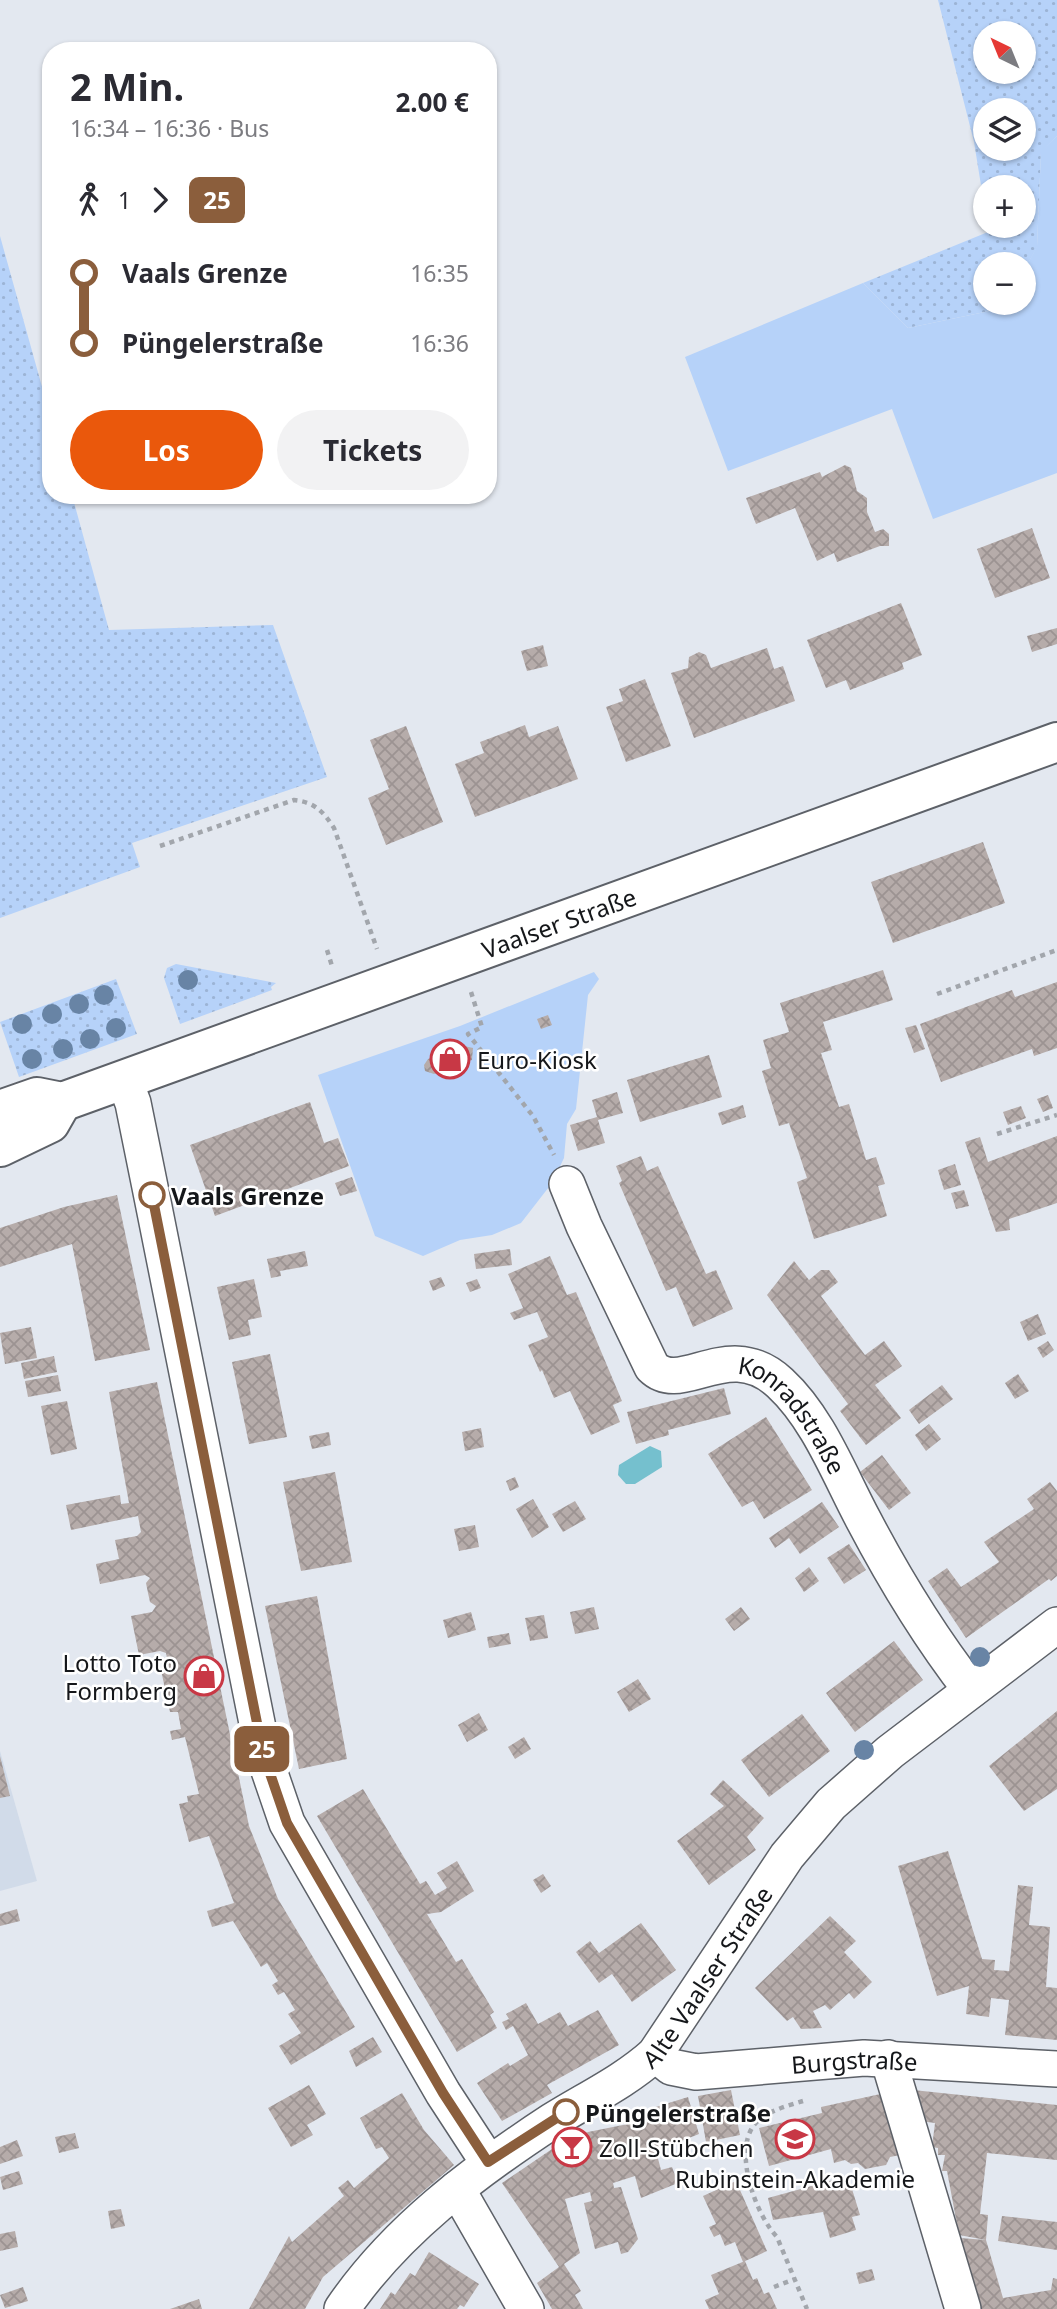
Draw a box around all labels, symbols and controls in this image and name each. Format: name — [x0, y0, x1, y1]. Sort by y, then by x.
north arrow — [973, 21, 1036, 84]
map controls — [973, 21, 1036, 315]
text: 2 Min. — [70, 60, 184, 112]
text: 2.00 € — [395, 84, 469, 120]
button: layers — [973, 98, 1036, 161]
text: 16:34 – 16:36 · Bus — [70, 112, 269, 144]
button: + — [973, 175, 1036, 238]
icon: walk — [70, 181, 108, 219]
icon: forward — [141, 181, 179, 219]
text: 25 — [203, 183, 231, 216]
text: 1 — [118, 184, 131, 216]
button: − — [973, 252, 1036, 315]
text: Vaals Grenze — [122, 255, 288, 291]
text: 16:35 — [410, 257, 469, 289]
text: Püngelerstraße — [122, 325, 324, 361]
text: 16:36 — [410, 327, 469, 359]
button: Los — [70, 410, 263, 490]
button: Tickets — [277, 410, 469, 490]
street label: Vaalser Straße — [477, 879, 640, 965]
shop icon: Euro-Kiosk — [429, 1038, 471, 1080]
place label: Euro-Kiosk — [477, 1043, 597, 1076]
place label: Vaals Grenze — [171, 1179, 324, 1212]
marker: Vaals Grenze — [139, 1182, 165, 1208]
street label: Konradstraße — [736, 1347, 854, 1479]
place label: Lotto Toto Formberg — [62, 1646, 177, 1707]
shop icon: Lotto Toto Formberg — [183, 1655, 225, 1697]
line badge: 25 — [230, 1726, 294, 1772]
text: 25 — [248, 1732, 276, 1765]
street label: Alte Vaalser Straße — [635, 1879, 779, 2075]
street label: Burgstraße — [790, 2041, 919, 2081]
place label: Püngelerstraße — [585, 2096, 771, 2129]
marker: Püngelerstraße — [553, 2099, 579, 2125]
school or university icon: Rubinstein-Akademie — [774, 2118, 816, 2160]
bar icon: Zoll-Stübchen — [551, 2126, 593, 2168]
place label: Zoll-Stübchen — [599, 2131, 754, 2164]
place label: Rubinstein-Akademie — [675, 2162, 915, 2195]

